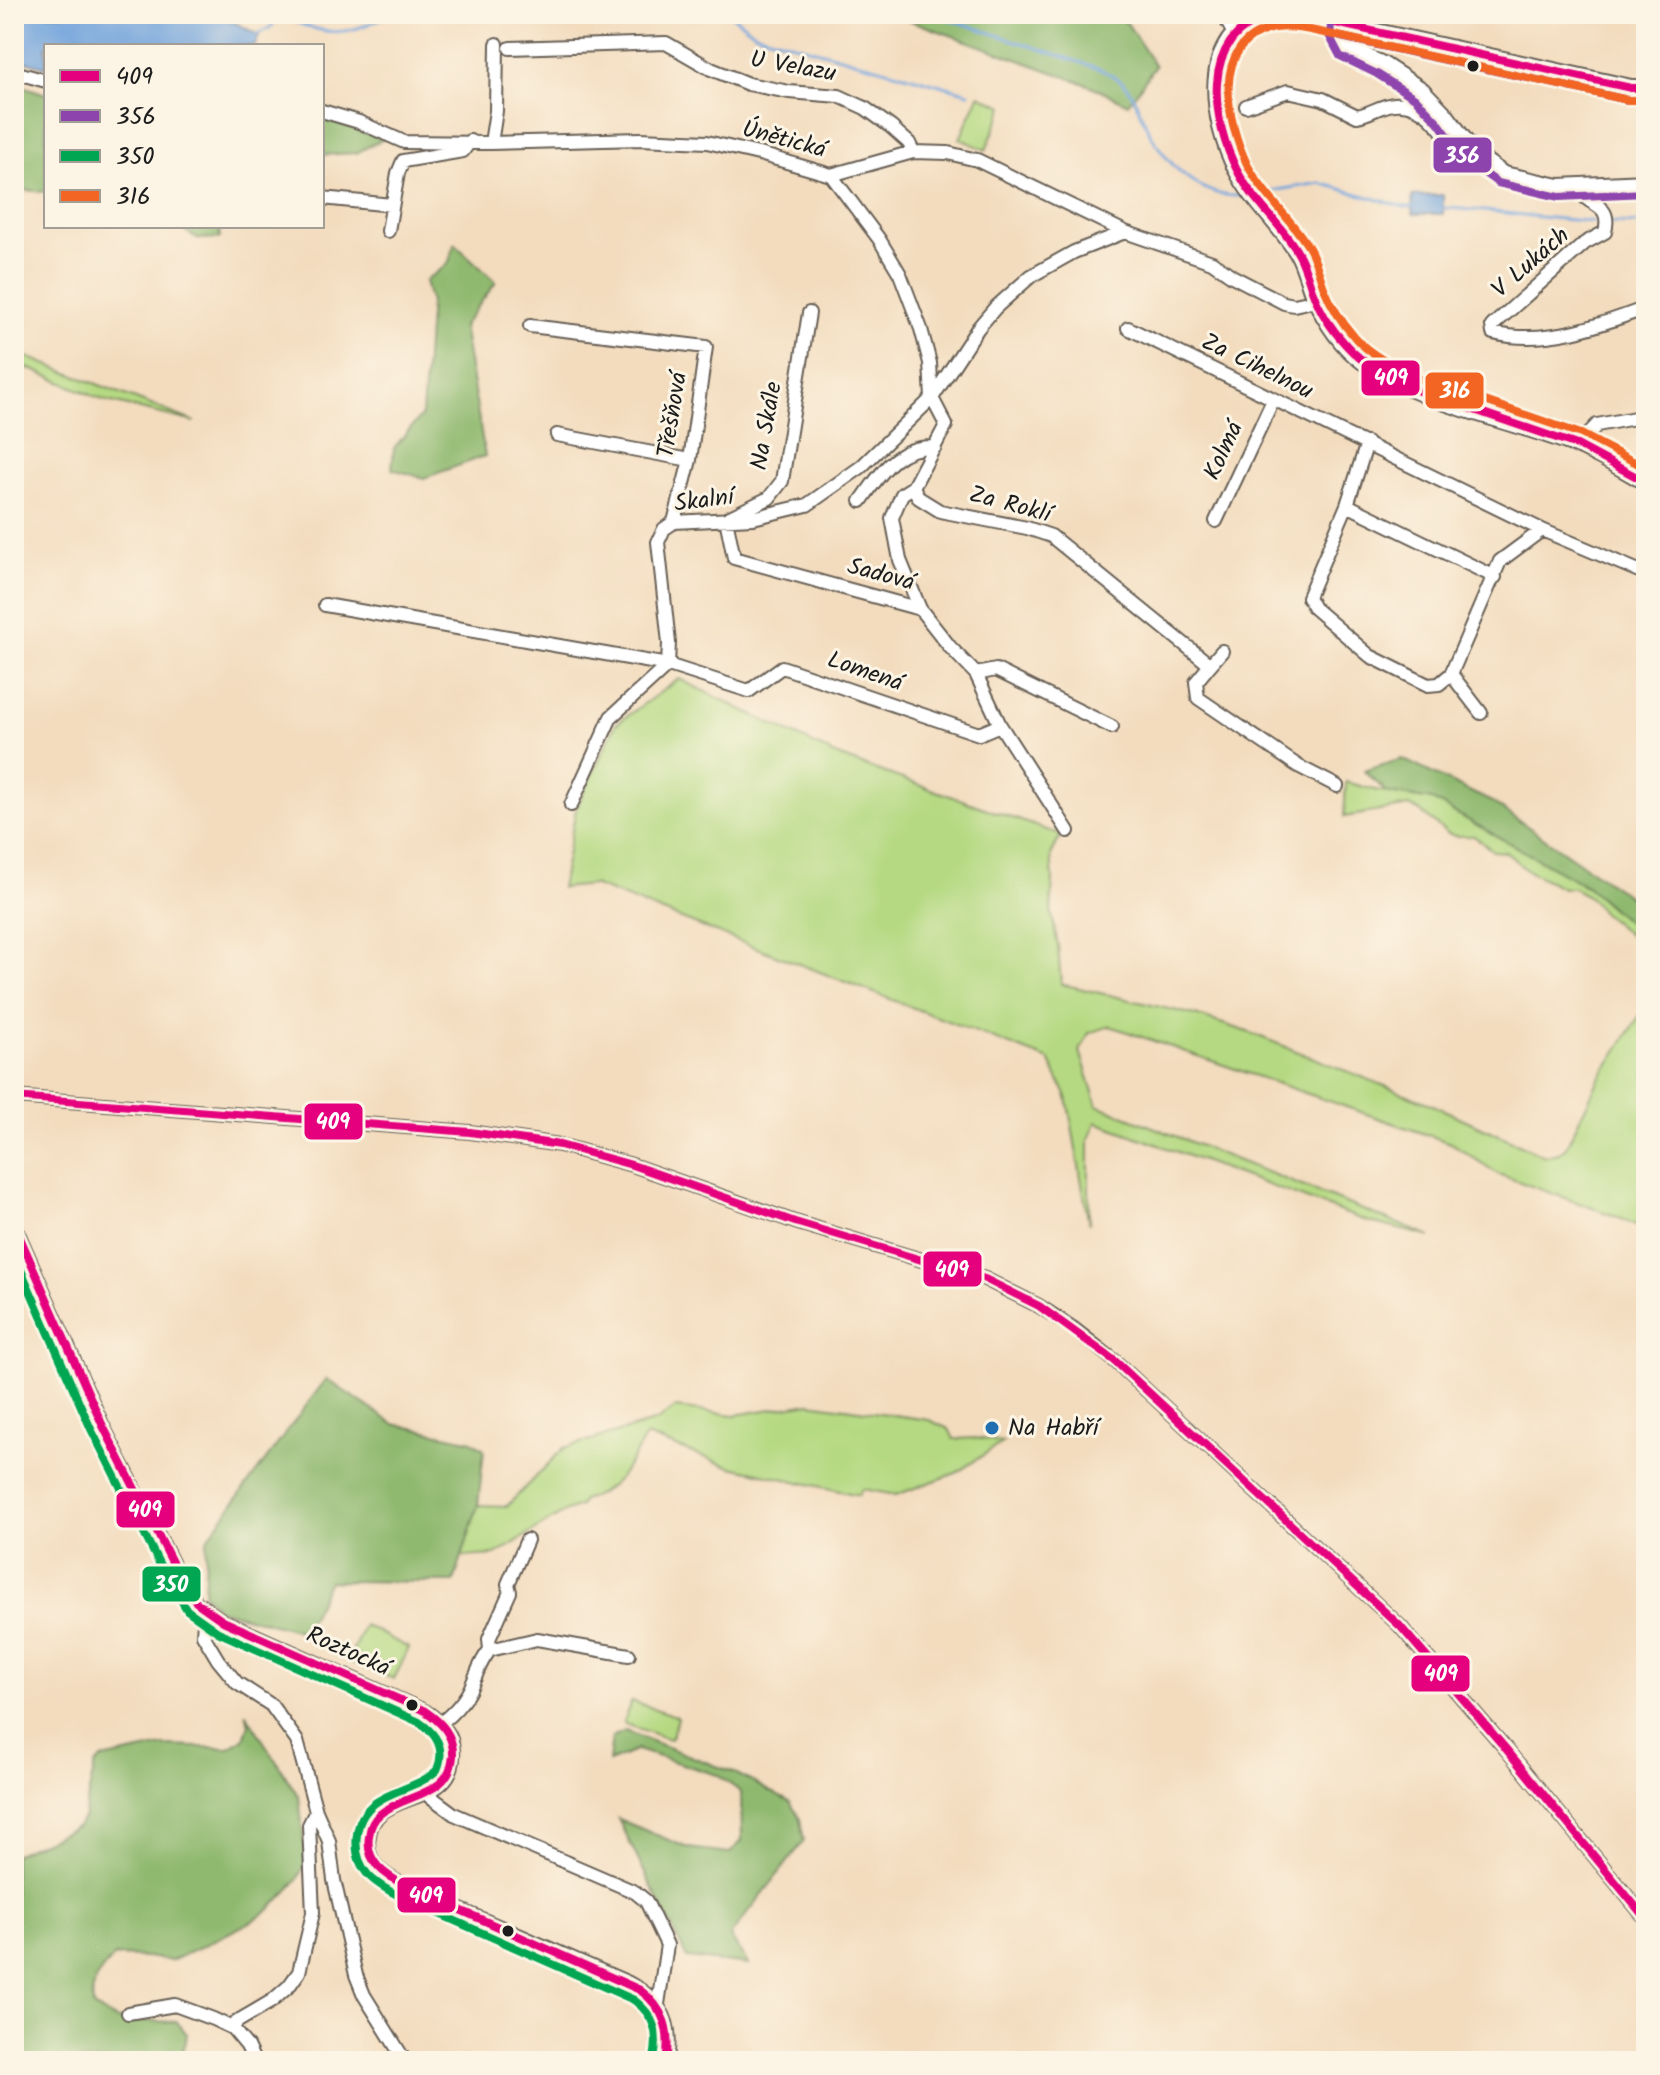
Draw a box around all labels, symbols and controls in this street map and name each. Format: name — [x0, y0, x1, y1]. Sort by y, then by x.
street label: U Velazu — [747, 40, 840, 94]
legend — [44, 44, 324, 228]
text: 409 — [116, 58, 153, 97]
unlabelled marker — [1465, 58, 1481, 74]
text: 356 — [116, 98, 156, 137]
street label: Únětická — [738, 110, 833, 171]
line badge: 356 — [1432, 136, 1493, 174]
text: 350 — [116, 138, 155, 177]
text: 356 — [1443, 140, 1480, 175]
text: 316 — [116, 178, 151, 217]
street label: V Lukách — [1483, 218, 1579, 308]
street label: Za Cihelnou — [1194, 323, 1320, 411]
line badge: 409 — [1360, 359, 1421, 397]
text: 409 — [1374, 362, 1408, 397]
street label: Třešňová — [647, 367, 699, 461]
line badge: 316 — [1424, 371, 1485, 410]
text: 316 — [1439, 375, 1470, 410]
street label: Na Skále — [740, 379, 794, 473]
street label: Kolmá — [1193, 413, 1256, 487]
street label: Za Roklí — [965, 475, 1059, 535]
street label: Skalní — [672, 478, 739, 524]
street label: Sadová — [843, 547, 922, 603]
street label: Lomená — [822, 641, 911, 704]
line badge: 409 — [303, 1102, 364, 1141]
text: 409 — [316, 1106, 350, 1141]
line badge: 409 — [922, 1250, 983, 1288]
text: 409 — [935, 1254, 969, 1289]
place label: Na Habří — [1008, 1409, 1102, 1448]
marker: Na Habří — [983, 1419, 1001, 1437]
line badge: 409 — [115, 1490, 176, 1529]
text: 409 — [128, 1494, 162, 1529]
line badge: 350 — [141, 1565, 202, 1603]
text: 350 — [153, 1569, 189, 1604]
street label: Roztocká — [299, 1616, 399, 1689]
line badge: 409 — [1410, 1654, 1471, 1693]
text: 409 — [1424, 1658, 1458, 1693]
unlabelled marker — [404, 1697, 420, 1713]
line badge: 409 — [396, 1876, 457, 1914]
text: 409 — [409, 1880, 443, 1915]
unlabelled marker — [500, 1923, 516, 1939]

